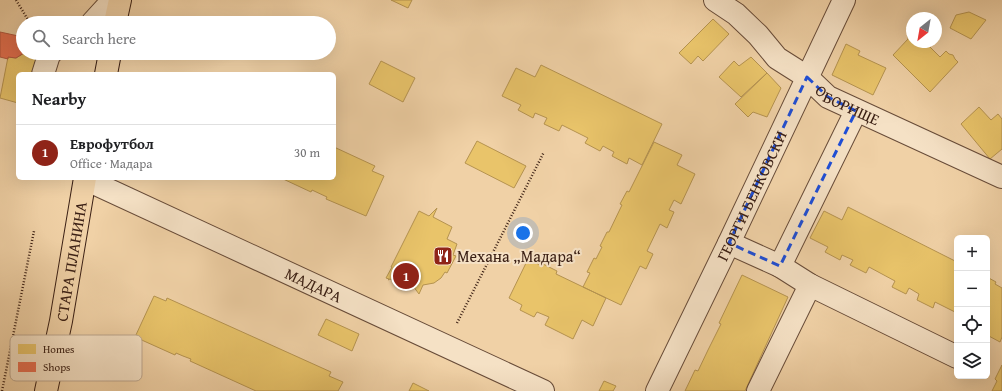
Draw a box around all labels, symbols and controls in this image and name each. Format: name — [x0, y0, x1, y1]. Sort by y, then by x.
north arrow — [906, 12, 942, 48]
search box — [16, 16, 336, 60]
icon: search — [30, 27, 52, 49]
text: Search here — [62, 28, 136, 49]
street label: ОБОРИЩЕ — [810, 79, 884, 131]
text: Nearby — [32, 86, 86, 111]
street label: ГЕОРГИ БЕНКОВСКИ — [710, 126, 793, 265]
text: Еврофутбол — [70, 133, 154, 154]
text: 1 — [42, 143, 48, 162]
text: 30 m — [294, 143, 320, 162]
text: Office · Мадара — [70, 154, 152, 173]
street label: СТАРА ПЛАНИНА — [49, 199, 93, 323]
your location — [513, 223, 533, 243]
map controls — [954, 235, 990, 379]
button: + — [954, 235, 990, 271]
place label: Механа „Мадара“ — [457, 244, 581, 268]
restaurant icon: Механа „Мадара“ — [432, 245, 454, 267]
street label: МАДАРА — [281, 261, 346, 309]
pin: 1 — [393, 261, 419, 291]
button: − — [954, 271, 990, 307]
button: locate — [954, 307, 990, 343]
legend — [10, 335, 142, 381]
text: Homes — [43, 341, 74, 357]
button: layers — [954, 343, 990, 379]
text: Shops — [43, 359, 70, 375]

